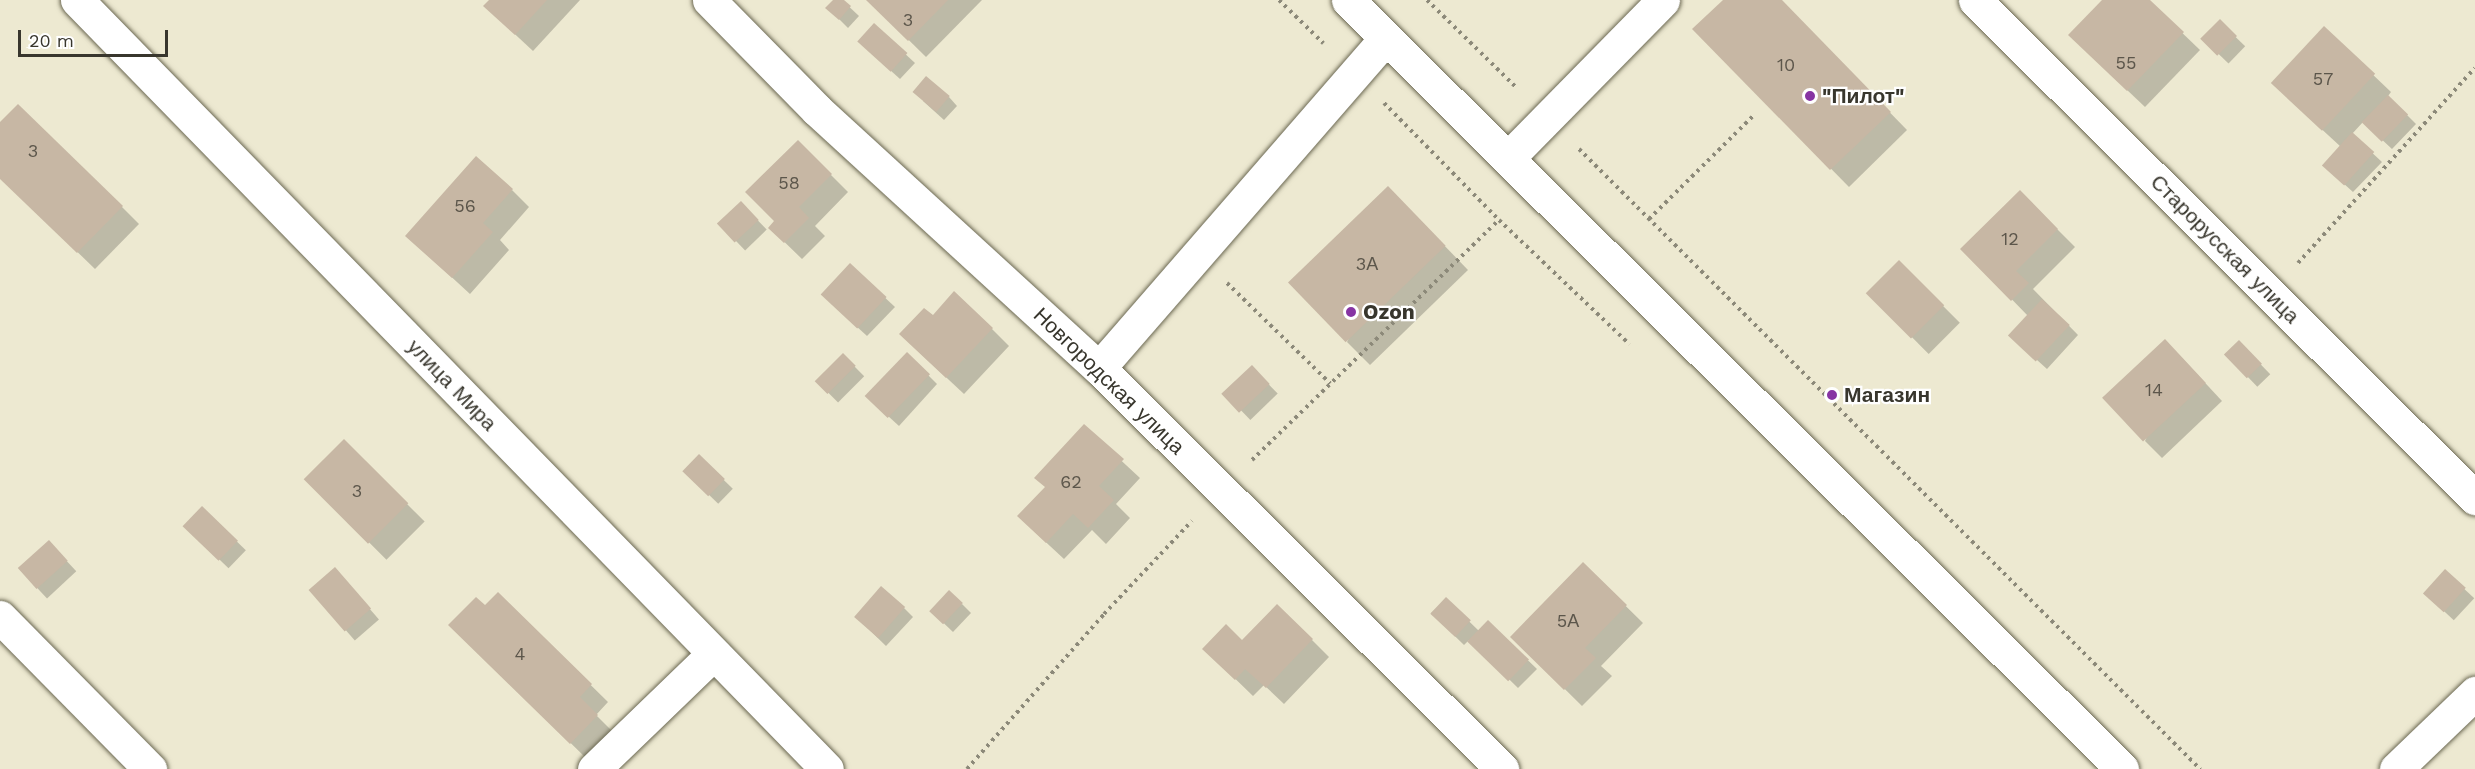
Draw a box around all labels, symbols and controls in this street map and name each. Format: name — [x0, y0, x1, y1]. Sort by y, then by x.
house number: 3 — [903, 9, 913, 31]
scale bar — [21, 18, 171, 56]
text: 20 m — [29, 30, 74, 51]
house number: 55 — [2116, 52, 2136, 74]
house number: 10 — [1777, 54, 1795, 76]
house number: 57 — [2313, 68, 2333, 90]
place label: "Пилот" — [1822, 83, 1904, 109]
marker: "Пилот" — [1803, 89, 1817, 103]
house number: 3 — [28, 140, 38, 162]
street label: Старорусская улица — [2145, 169, 2305, 329]
house number: 58 — [778, 172, 800, 194]
house number: 56 — [454, 195, 476, 217]
house number: 12 — [2001, 228, 2019, 250]
house number: 3А — [1356, 253, 1378, 275]
place label: Ozon — [1363, 299, 1415, 325]
street label: Новгородская улица — [1028, 302, 1190, 460]
marker: Ozon — [1344, 305, 1358, 319]
street label: улица Мира — [402, 334, 502, 436]
house number: 14 — [2145, 379, 2163, 401]
place label: Магазин — [1844, 382, 1930, 408]
marker: Магазин — [1825, 388, 1839, 402]
house number: 62 — [1060, 471, 1082, 493]
house number: 3 — [352, 480, 362, 502]
house number: 5А — [1557, 610, 1579, 632]
house number: 4 — [515, 643, 525, 665]

